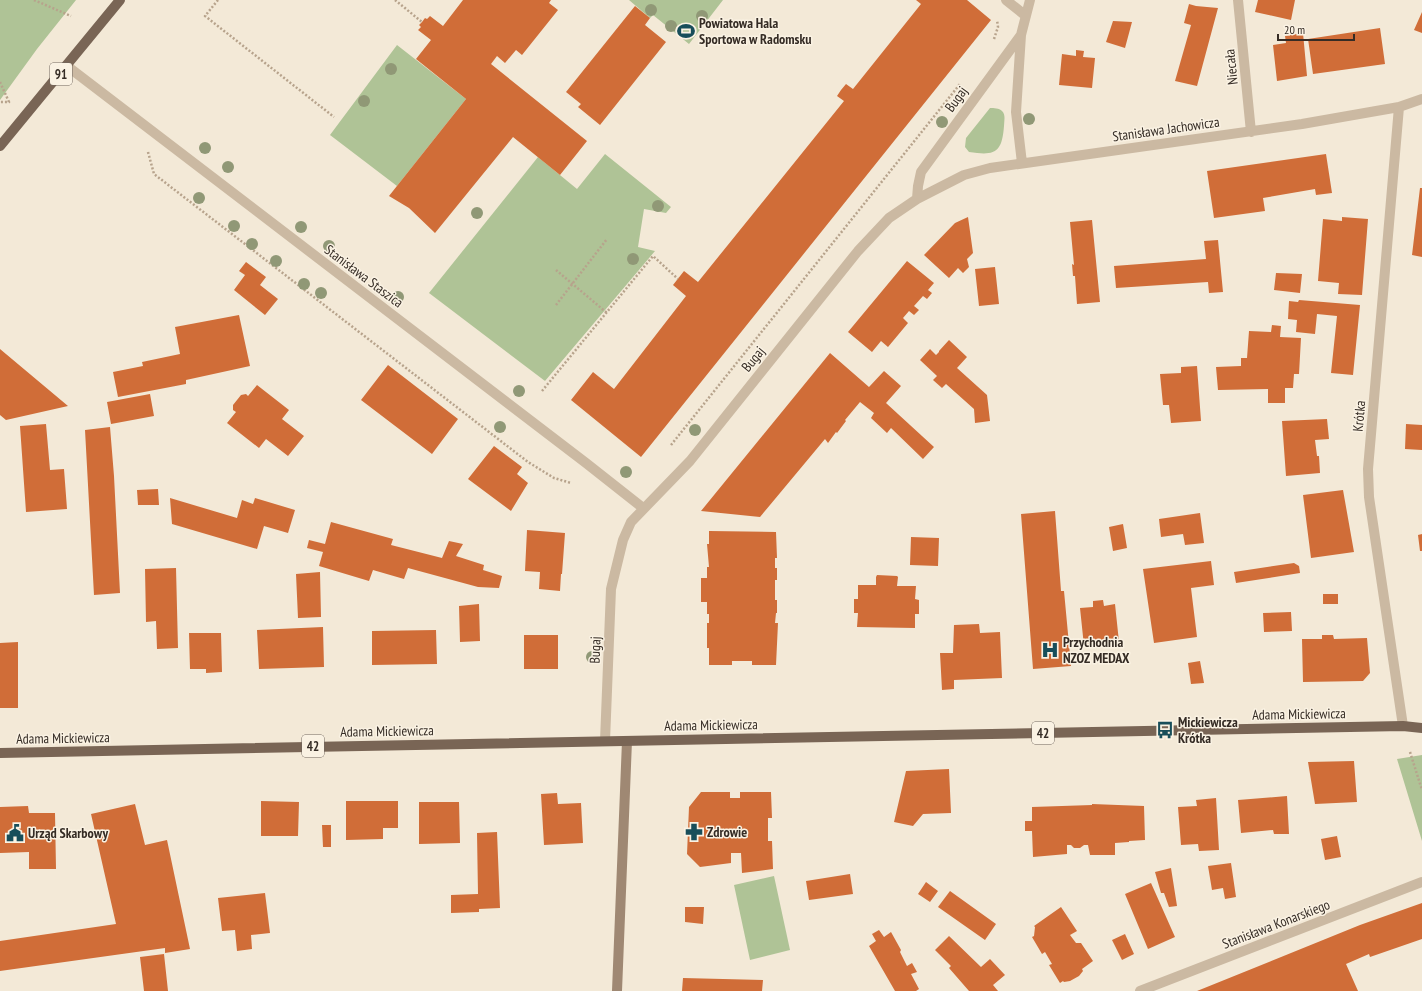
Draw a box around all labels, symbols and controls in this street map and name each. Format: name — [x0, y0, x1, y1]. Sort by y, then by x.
place label: Powiatowa Hala Sportowa w Radomsku — [699, 14, 812, 48]
scale bar — [1278, 16, 1354, 42]
sports icon: Powiatowa Hala Sportowa w Radomsku — [676, 21, 696, 41]
text: 20 m — [1284, 22, 1305, 37]
street label: Niecała — [1220, 48, 1242, 86]
road number: 91 — [50, 63, 72, 85]
street label: Bugaj — [941, 83, 971, 115]
street label: Stanisława Jachowicza — [1111, 113, 1221, 145]
street label: Stanisława Staszica — [321, 241, 407, 311]
street label: Bugaj — [737, 343, 769, 375]
street label: Krótka — [1349, 400, 1369, 432]
place label: Przychodnia NZOZ MEDAX — [1063, 633, 1130, 667]
street label: Bugaj — [586, 636, 604, 664]
hospital icon: Przychodnia NZOZ MEDAX — [1040, 640, 1060, 660]
street label: Adama Mickiewicza — [1252, 704, 1346, 724]
place label: Mickiewicza Krótka — [1178, 713, 1238, 747]
street label: Adama Mickiewicza — [664, 715, 758, 735]
bus stop icon: Mickiewicza Krótka — [1155, 720, 1175, 740]
street label: Adama Mickiewicza — [340, 721, 434, 741]
road number: 42 — [1032, 722, 1054, 744]
street label: Adama Mickiewicza — [16, 728, 110, 748]
road number: 42 — [302, 735, 324, 757]
pharmacy icon: Zdrowie — [684, 822, 704, 842]
public building icon: Urząd Skarbowy — [5, 823, 25, 843]
place label: Zdrowie — [707, 823, 747, 841]
place label: Urząd Skarbowy — [28, 824, 108, 842]
street label: Stanisława Konarskiego — [1220, 895, 1332, 953]

